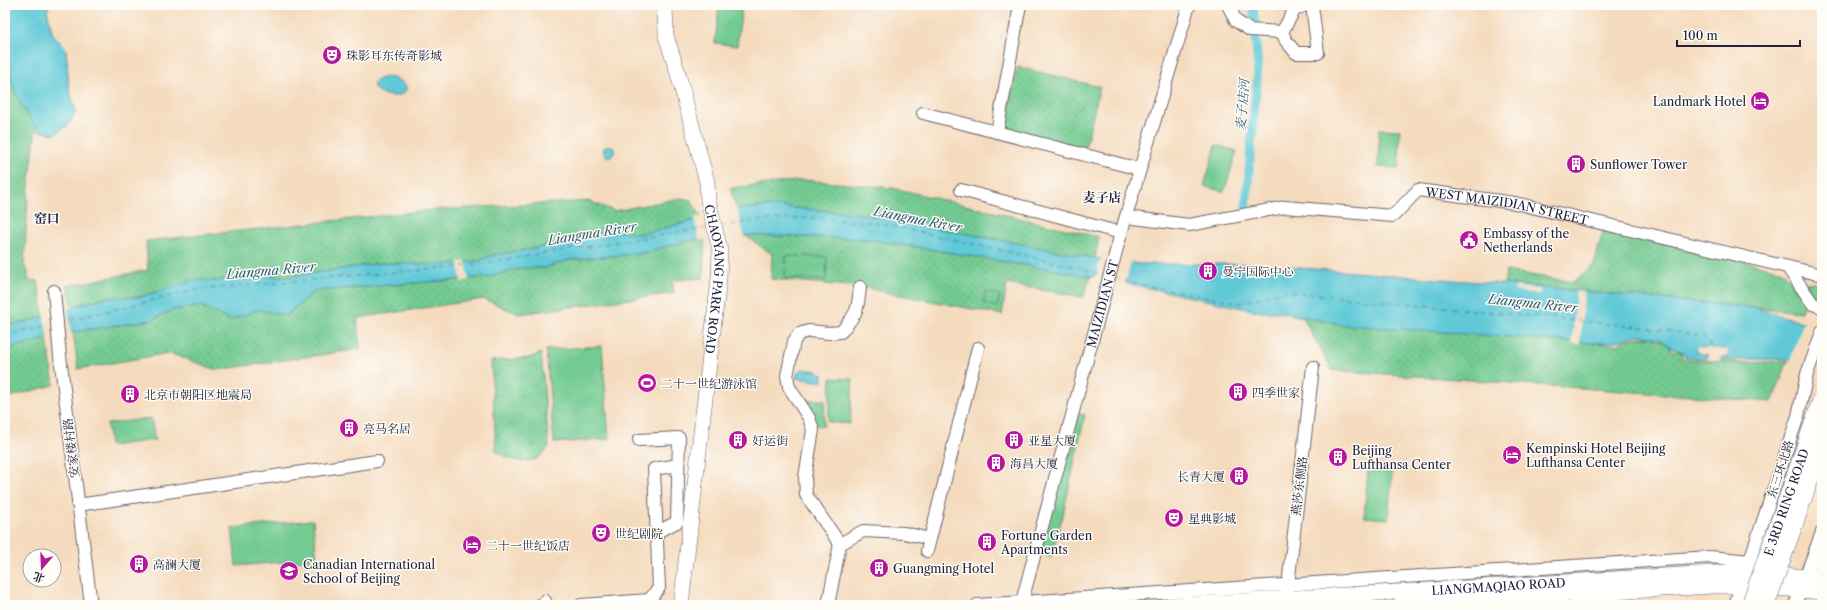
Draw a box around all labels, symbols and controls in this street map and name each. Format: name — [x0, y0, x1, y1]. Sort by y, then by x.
scale bar — [1677, 22, 1800, 48]
text: 100 m — [1683, 28, 1718, 43]
theatre icon: 珠影耳东传奇影城 — [321, 44, 343, 66]
place label: 珠影耳东传奇影城 — [346, 48, 442, 63]
water label: 麦子店河 — [1232, 76, 1252, 132]
hotel icon: Landmark Hotel — [1749, 90, 1771, 112]
place label: Landmark Hotel — [1653, 94, 1746, 109]
building icon: Sunflower Tower — [1565, 153, 1587, 175]
place label: Sunflower Tower — [1590, 157, 1687, 172]
street label: WEST MAIZIDIAN STREET — [1424, 183, 1590, 227]
district label: 麦子店 — [1082, 189, 1122, 205]
water label: Liangma River — [871, 202, 965, 236]
street label: CHAOYANG PARK ROAD — [702, 203, 728, 355]
district label: 窑口 — [34, 210, 60, 226]
water label: Liangma River — [545, 218, 639, 248]
place label: Embassy of the Netherlands — [1483, 226, 1569, 255]
public building icon: Embassy of the Netherlands — [1458, 229, 1480, 251]
water label: Liangma River — [225, 258, 317, 282]
street label: MAIZIDIAN ST — [1083, 258, 1121, 349]
building icon: 曼宁国际中心 — [1197, 260, 1219, 282]
place label: 曼宁国际中心 — [1222, 264, 1294, 279]
water label: Liangma River — [1486, 290, 1579, 316]
sports icon: 二十一世纪游泳馆 — [636, 372, 658, 394]
place label: 二十一世纪游泳馆 — [661, 376, 757, 391]
building icon: 四季世家 — [1227, 381, 1249, 403]
building icon: 北京市朝阳区地震局 — [119, 383, 141, 405]
place label: 四季世家 — [1252, 385, 1300, 400]
place label: 北京市朝阳区地震局 — [144, 387, 252, 402]
street label: 安家楼村路 — [60, 417, 82, 479]
building icon: 亮马名居 — [338, 417, 360, 439]
place label: 亮马名居 — [363, 421, 411, 436]
building icon: 好运街 — [727, 429, 749, 451]
building icon: 亚星大厦 — [1003, 429, 1025, 451]
place label: 好运街 — [752, 433, 789, 448]
place label: 亚星大厦 — [1028, 433, 1076, 448]
street label: 东三环北路 — [1764, 438, 1796, 500]
place label: Kempinski Hotel Beijing Lufthansa Center — [1526, 441, 1666, 470]
place label: Beijing Lufthansa Center — [1352, 443, 1451, 472]
hotel icon: Kempinski Hotel Beijing Lufthansa Center — [1501, 444, 1523, 466]
building icon: Beijing Lufthansa Center — [1327, 446, 1349, 468]
street label: E 3RD RING ROAD — [1760, 446, 1811, 558]
building icon: 海昌大厦 — [985, 452, 1007, 474]
street label: 燕莎东侧路 — [1288, 455, 1310, 517]
place label: 海昌大厦 — [1010, 456, 1058, 471]
building icon: 长青大厦 — [1228, 465, 1250, 487]
place label: 长青大厦 — [1177, 469, 1225, 484]
theatre icon: 星典影城 — [1163, 507, 1185, 529]
place label: 星典影城 — [1188, 511, 1236, 526]
theatre icon: 世纪剧院 — [590, 522, 612, 544]
place label: 世纪剧院 — [615, 526, 663, 541]
place label: Fortune Garden Apartments — [1000, 528, 1093, 557]
building icon: Fortune Garden Apartments — [976, 531, 998, 553]
hotel icon: 二十一世纪饭店 — [461, 534, 483, 556]
place label: 二十一世纪饭店 — [486, 538, 570, 553]
north arrow — [22, 548, 62, 588]
building icon: 高澜大厦 — [128, 553, 150, 575]
place label: 高澜大厦 — [153, 557, 201, 572]
place label: Canadian International School of Beijing — [303, 557, 435, 586]
building icon: Guangming Hotel — [868, 557, 890, 579]
school or university icon: Canadian International School of Beijing — [278, 560, 300, 582]
place label: Guangming Hotel — [893, 561, 994, 576]
text: 北 — [31, 569, 46, 586]
street label: LIANGMAQIAO ROAD — [1431, 574, 1566, 597]

